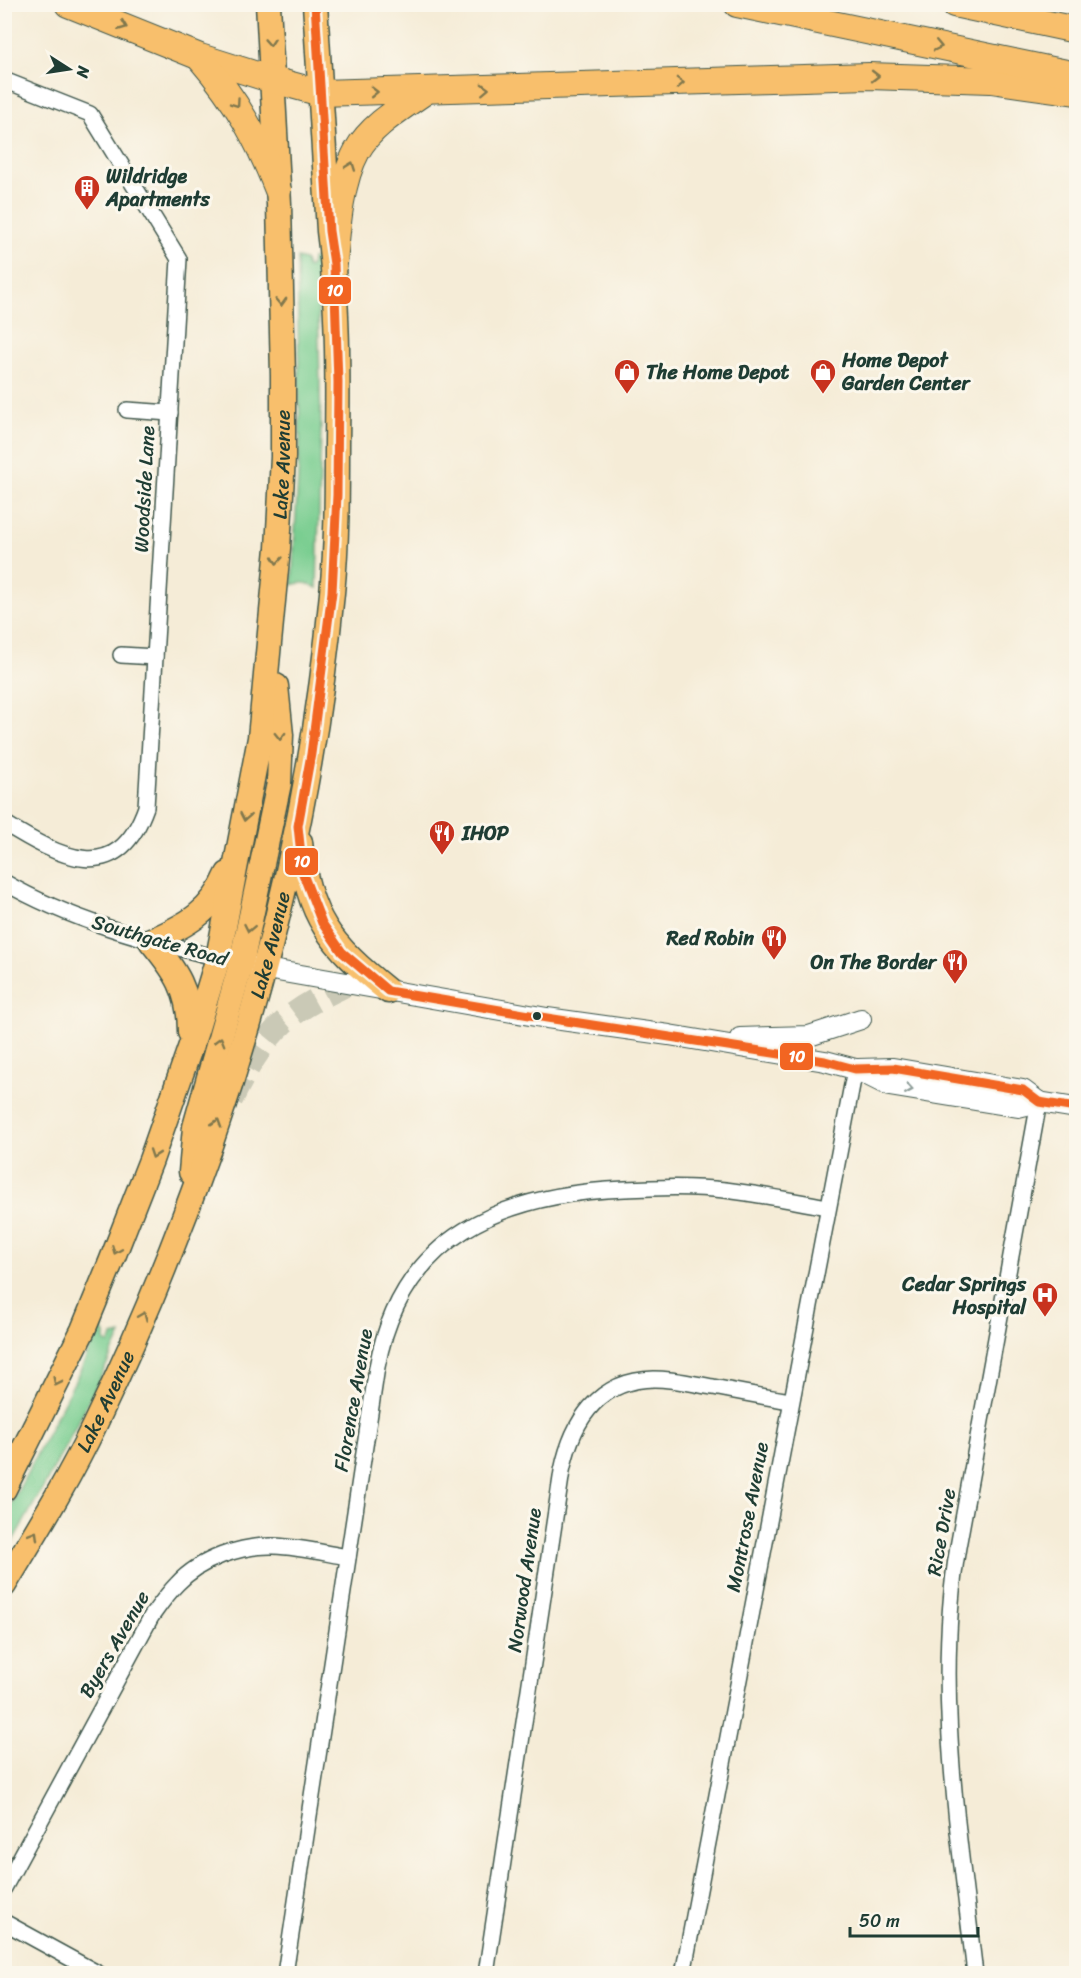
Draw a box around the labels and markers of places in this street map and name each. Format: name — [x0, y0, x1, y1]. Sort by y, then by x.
place label: Wildridge Apartments — [105, 159, 210, 217]
building icon: Wildridge Apartments — [72, 173, 102, 211]
place label: Home Depot Garden Center — [841, 343, 971, 401]
place label: The Home Depot — [646, 355, 790, 390]
shop icon: The Home Depot — [612, 357, 642, 395]
shop icon: Home Depot Garden Center — [808, 357, 838, 395]
place label: IHOP — [461, 816, 509, 851]
restaurant icon: IHOP — [427, 818, 457, 856]
place label: Red Robin — [665, 921, 754, 956]
restaurant icon: Red Robin — [759, 923, 789, 961]
place label: On The Border — [810, 945, 938, 980]
restaurant icon: On The Border — [940, 947, 970, 985]
unlabelled marker — [531, 1010, 543, 1022]
place label: Cedar Springs Hospital — [901, 1267, 1027, 1325]
hospital icon: Cedar Springs Hospital — [1030, 1280, 1060, 1318]

